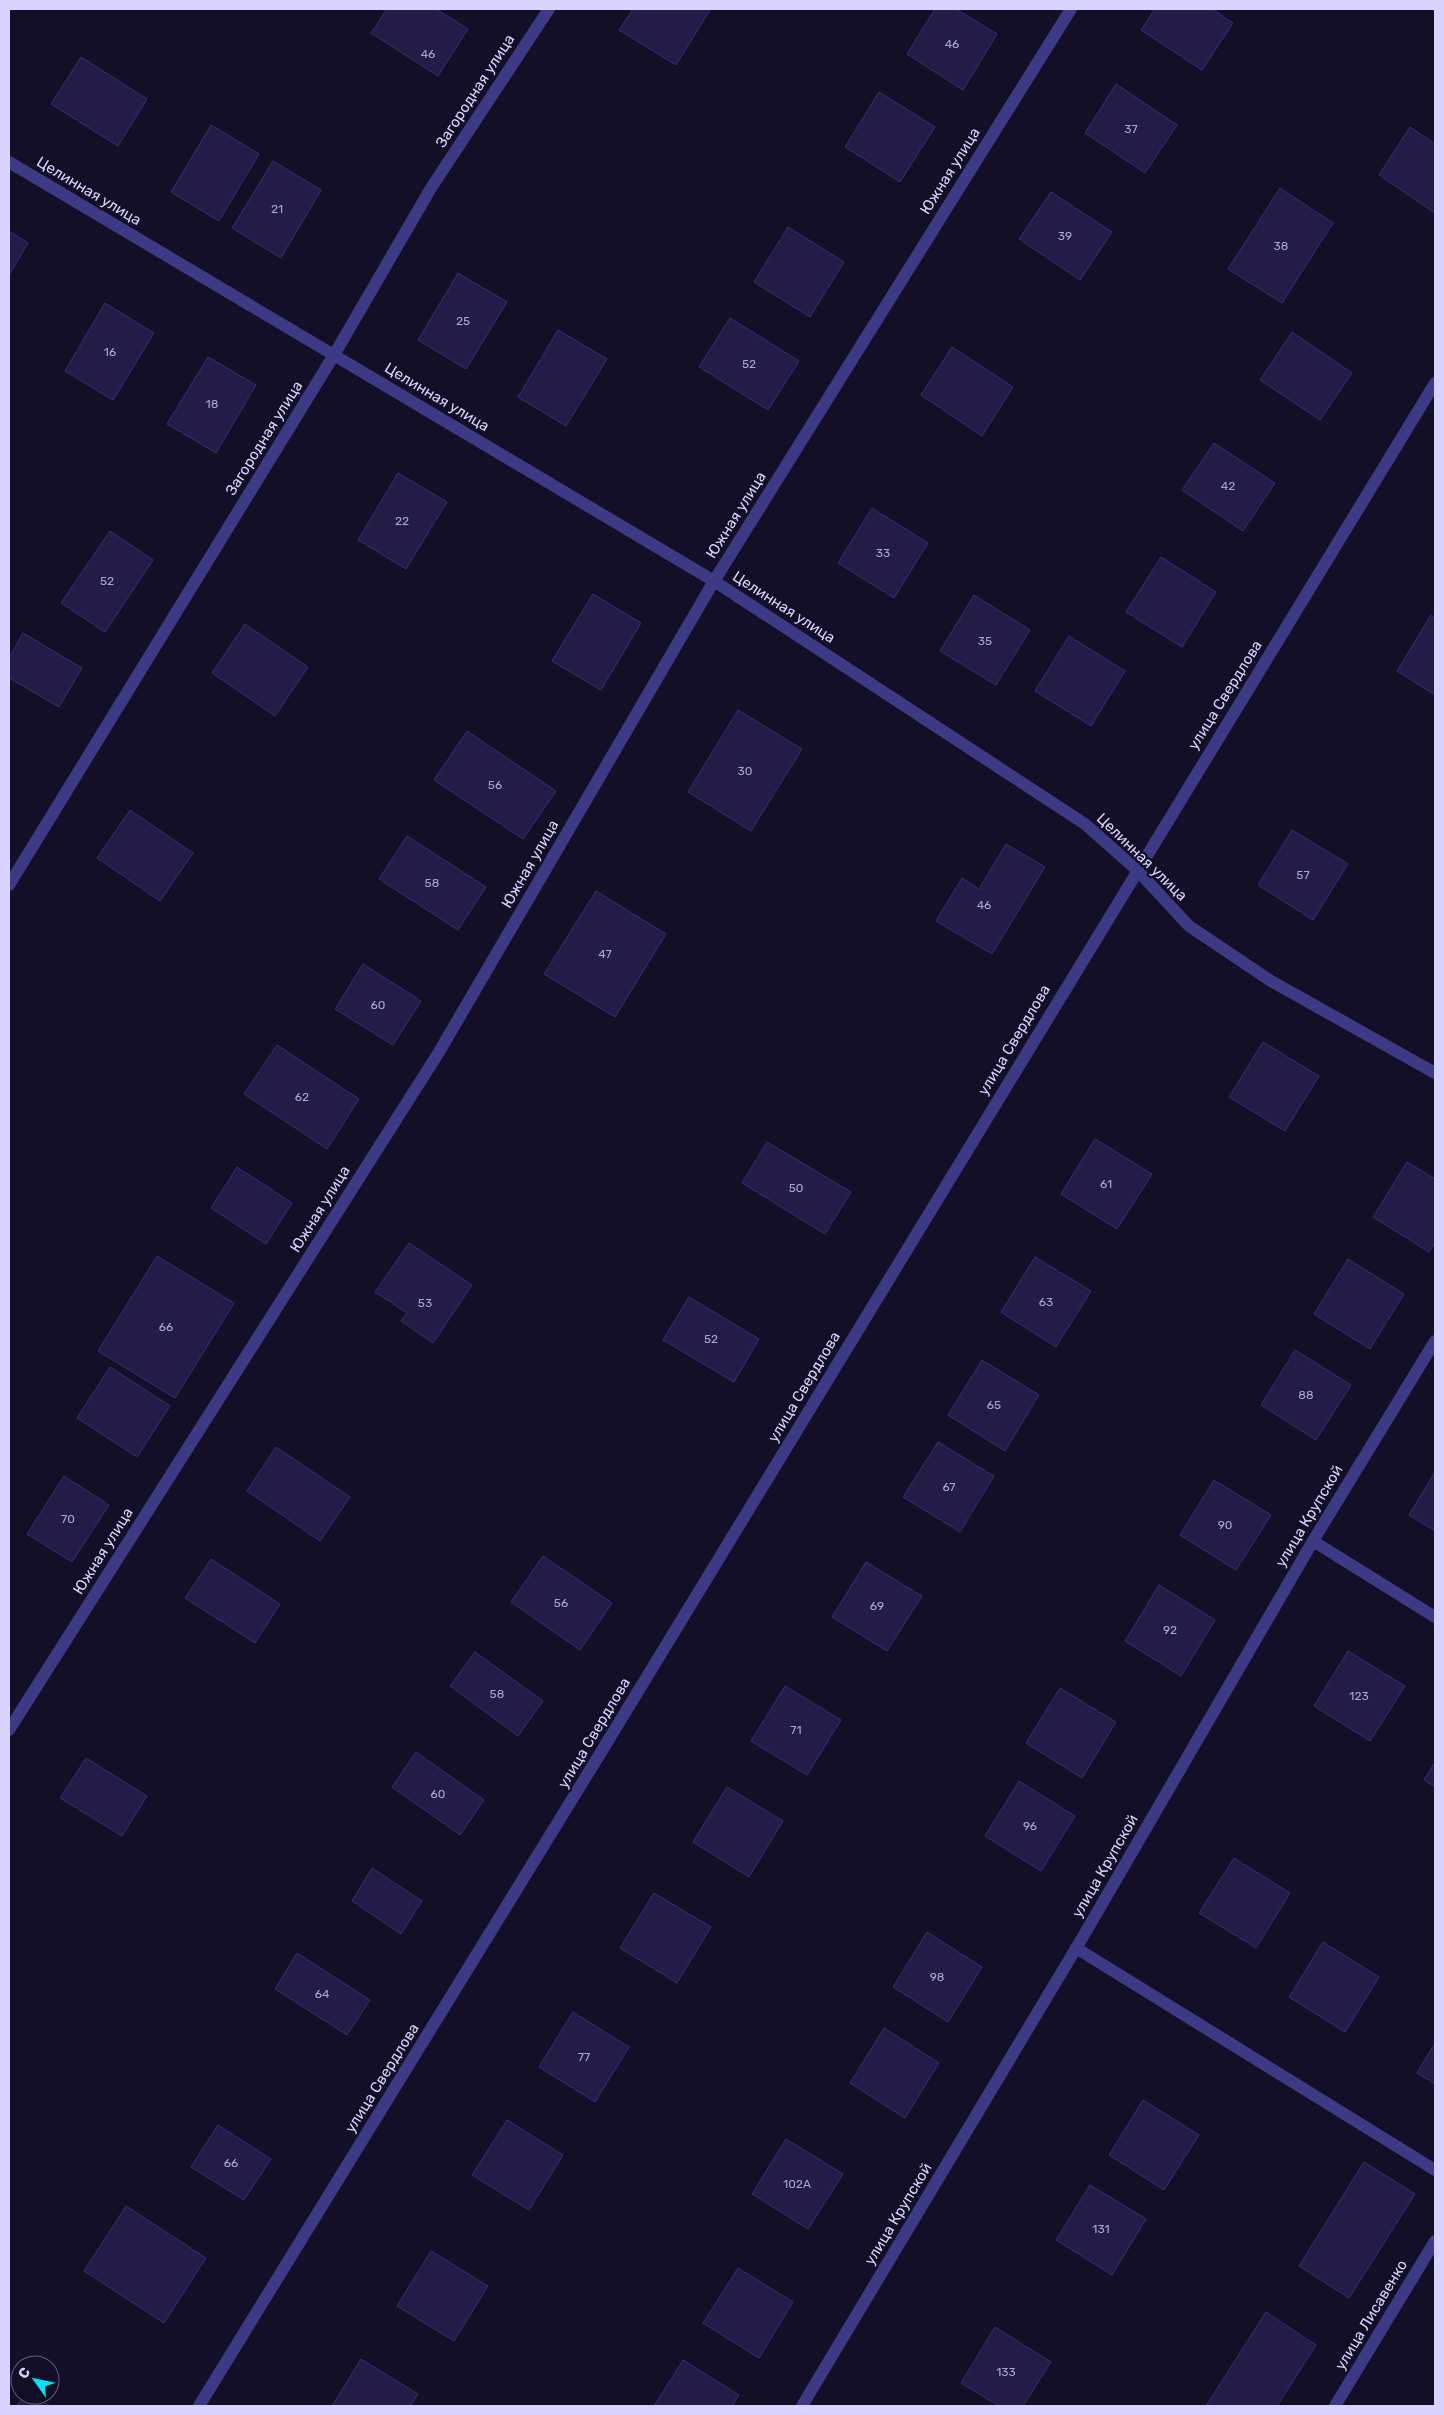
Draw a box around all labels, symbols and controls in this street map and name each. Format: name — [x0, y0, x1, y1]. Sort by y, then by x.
street label: Загородная улица — [432, 31, 518, 151]
house number: 46 — [945, 37, 959, 51]
house number: 46 — [421, 47, 435, 61]
house number: 37 — [1124, 122, 1138, 136]
street label: Южная улица — [916, 124, 984, 218]
street label: Целинная улица — [34, 153, 144, 229]
house number: 21 — [271, 202, 283, 216]
house number: 39 — [1058, 229, 1072, 243]
house number: 38 — [1274, 239, 1288, 253]
house number: 25 — [456, 314, 470, 328]
house number: 16 — [104, 345, 116, 359]
house number: 52 — [742, 357, 756, 371]
street label: Целинная улица — [382, 359, 492, 435]
street label: Загородная улица — [222, 377, 306, 499]
house number: 18 — [206, 397, 218, 411]
street label: Южная улица — [702, 468, 770, 562]
house number: 42 — [1221, 479, 1235, 493]
house number: 22 — [395, 514, 409, 528]
house number: 33 — [876, 546, 890, 560]
street label: Целинная улица — [729, 567, 839, 647]
house number: 52 — [100, 574, 114, 588]
house number: 35 — [978, 634, 992, 648]
street label: улица Свердлова — [1184, 637, 1266, 753]
house number: 30 — [738, 764, 752, 778]
house number: 56 — [488, 778, 502, 792]
street label: Целинная улица — [1093, 809, 1191, 905]
street label: Южная улица — [498, 817, 562, 911]
house number: 57 — [1296, 868, 1310, 882]
house number: 58 — [425, 876, 439, 890]
house number: 46 — [977, 898, 991, 912]
house number: 47 — [598, 947, 612, 961]
street label: улица Свердлова — [974, 982, 1054, 1098]
house number: 60 — [371, 998, 385, 1012]
house number: 62 — [295, 1090, 309, 1104]
street label: Южная улица — [286, 1162, 354, 1256]
house number: 61 — [1100, 1177, 1112, 1191]
house number: 50 — [789, 1181, 803, 1195]
house number: 63 — [1039, 1295, 1053, 1309]
house number: 53 — [418, 1296, 432, 1310]
house number: 66 — [159, 1320, 173, 1334]
street label: улица Свердлова — [764, 1329, 844, 1445]
house number: 52 — [704, 1332, 718, 1346]
house number: 88 — [1298, 1388, 1314, 1402]
house number: 65 — [987, 1398, 1001, 1412]
street label: улица Крупской — [1271, 1462, 1347, 1570]
house number: 67 — [942, 1480, 956, 1494]
street label: Южная улица — [69, 1504, 137, 1598]
house number: 70 — [61, 1512, 75, 1526]
house number: 90 — [1218, 1518, 1232, 1532]
house number: 56 — [554, 1596, 568, 1610]
house number: 69 — [870, 1599, 884, 1613]
house number: 92 — [1163, 1623, 1177, 1637]
street label: улица Свердлова — [554, 1675, 634, 1791]
house number: 58 — [490, 1687, 504, 1701]
house number: 123 — [1349, 1689, 1369, 1703]
house number: 71 — [790, 1723, 802, 1737]
house number: 60 — [431, 1787, 445, 1801]
street label: улица Крупской — [1068, 1811, 1142, 1921]
house number: 96 — [1023, 1819, 1037, 1833]
house number: 98 — [930, 1970, 944, 1984]
house number: 64 — [315, 1987, 330, 2001]
street label: улица Свердлова — [341, 2020, 423, 2136]
house number: 77 — [578, 2050, 590, 2064]
house number: 66 — [224, 2156, 238, 2170]
street label: улица Крупской — [860, 2160, 936, 2268]
house number: 102А — [783, 2177, 811, 2191]
house number: 131 — [1092, 2222, 1110, 2236]
street label: улица Лисавенко — [1331, 2257, 1411, 2373]
north arrow — [10, 2355, 60, 2405]
text: С — [15, 2364, 34, 2382]
house number: 133 — [996, 2365, 1016, 2379]

